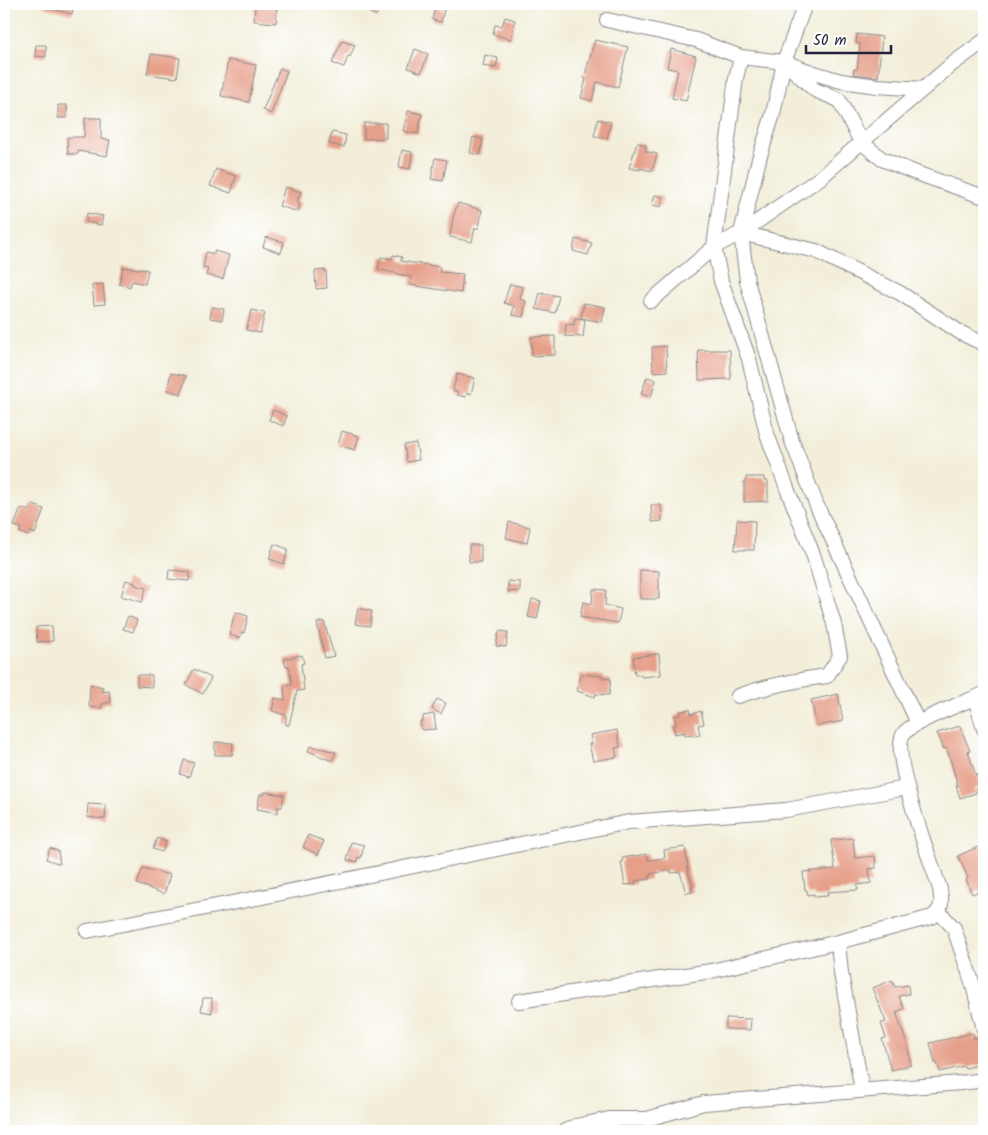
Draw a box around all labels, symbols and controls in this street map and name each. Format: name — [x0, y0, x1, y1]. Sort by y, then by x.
scale bar — [806, 22, 890, 54]
text: 50 m — [813, 29, 847, 53]

